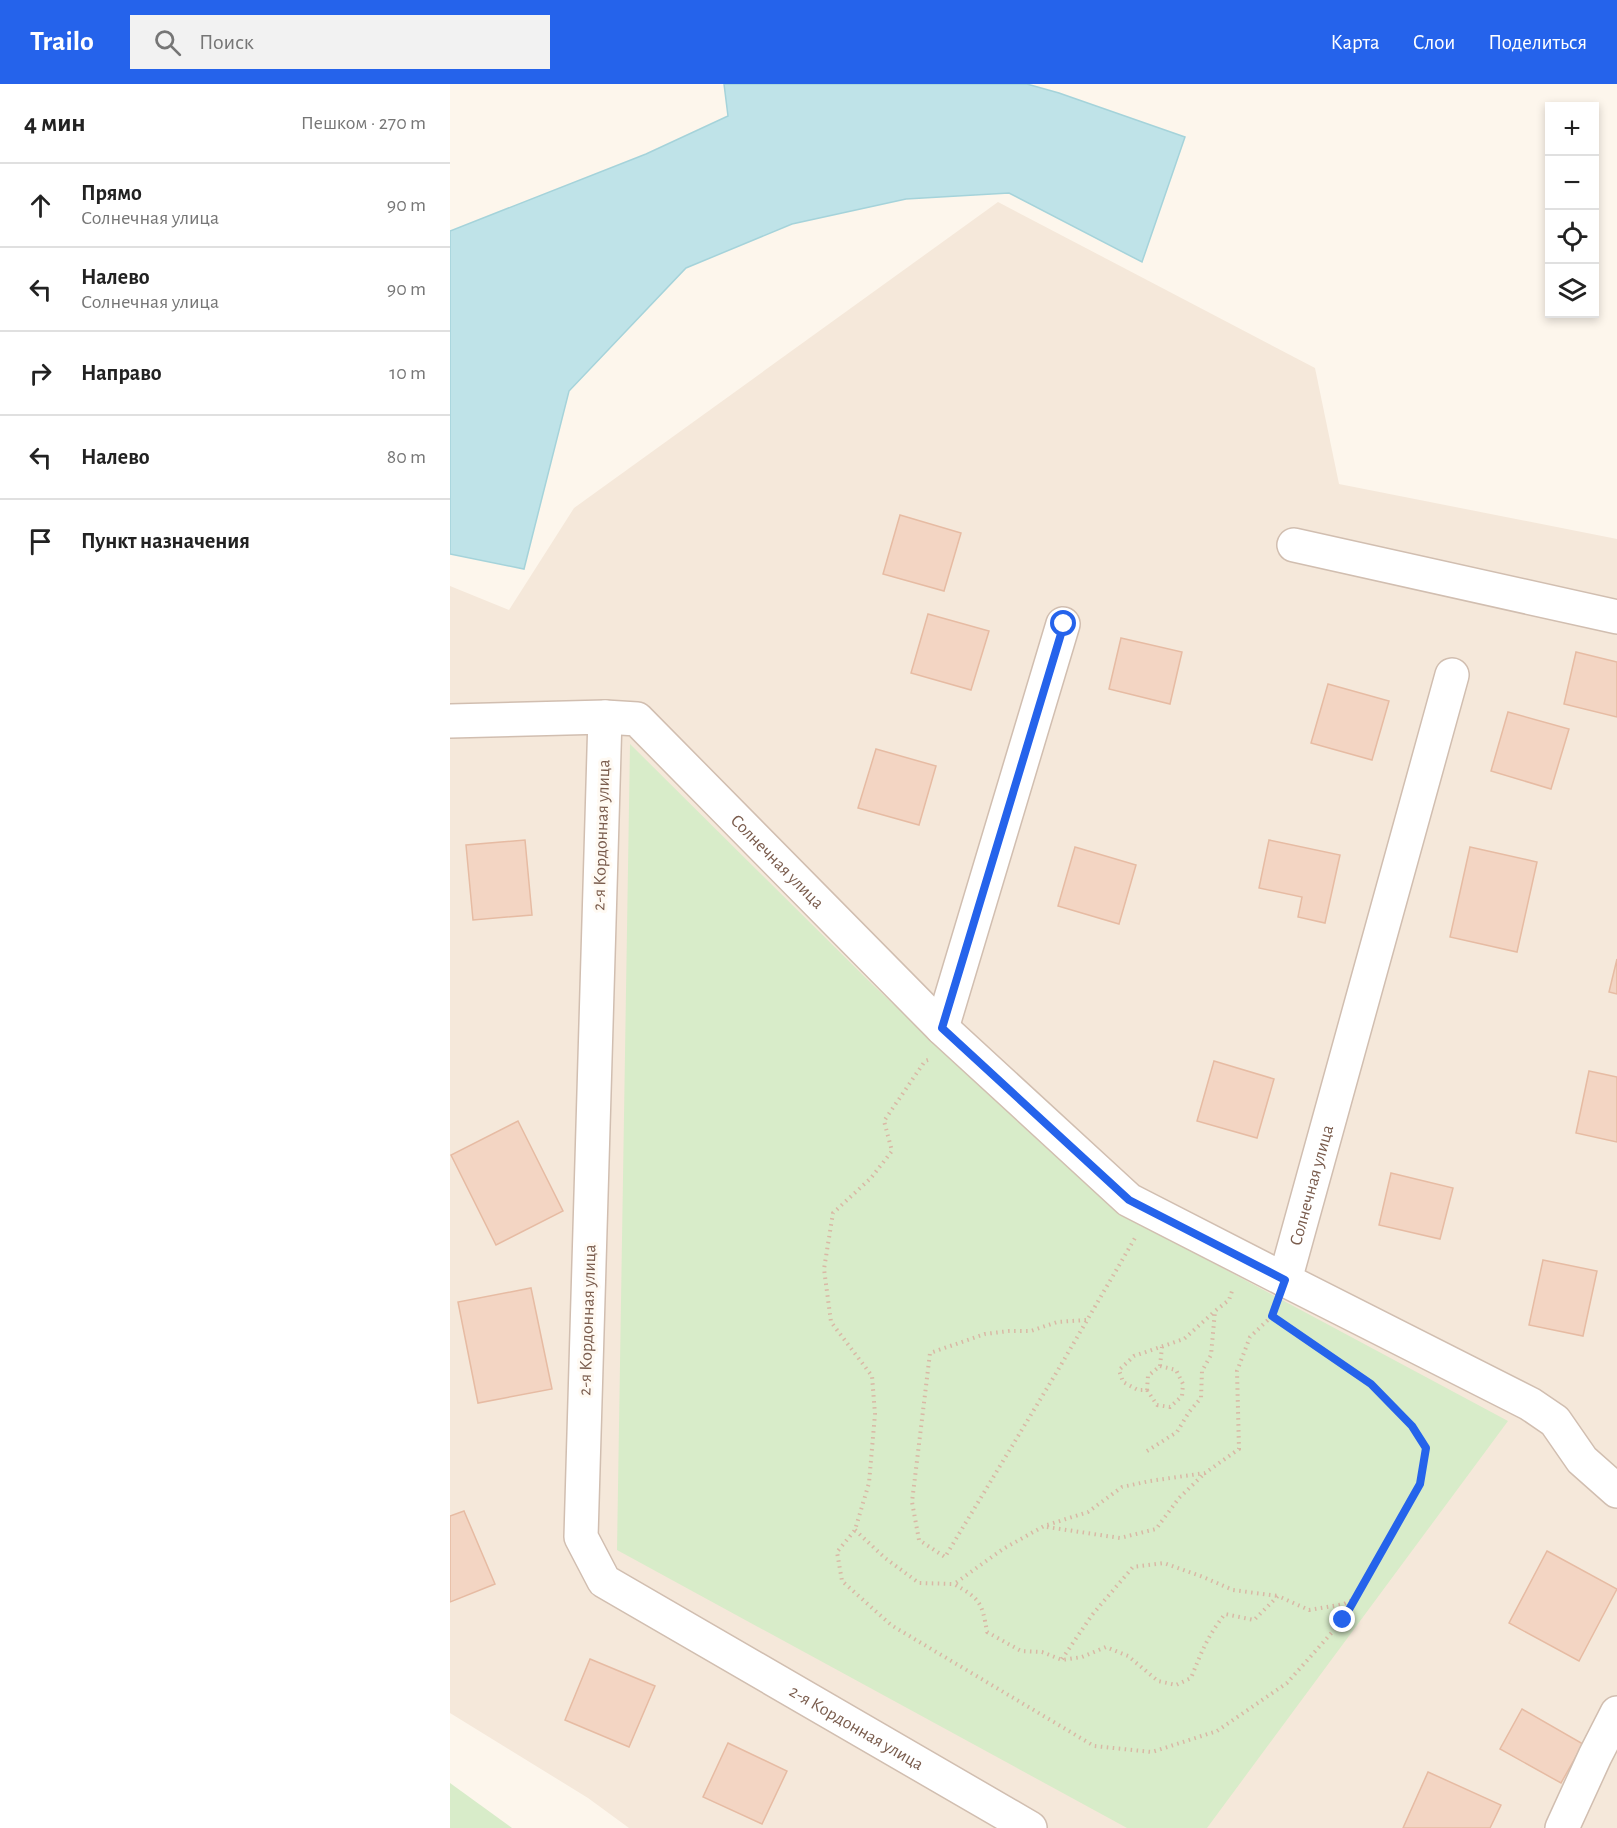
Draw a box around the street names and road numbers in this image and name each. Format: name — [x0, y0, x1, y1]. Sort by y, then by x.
street label: 2-я Кордонная улица — [590, 759, 614, 911]
street label: Солнечная улица — [727, 811, 827, 913]
street label: Солнечная улица — [1287, 1123, 1337, 1248]
street label: 2-я Кордонная улица — [576, 1244, 600, 1396]
street label: 2-я Кордонная улица — [786, 1682, 926, 1774]

